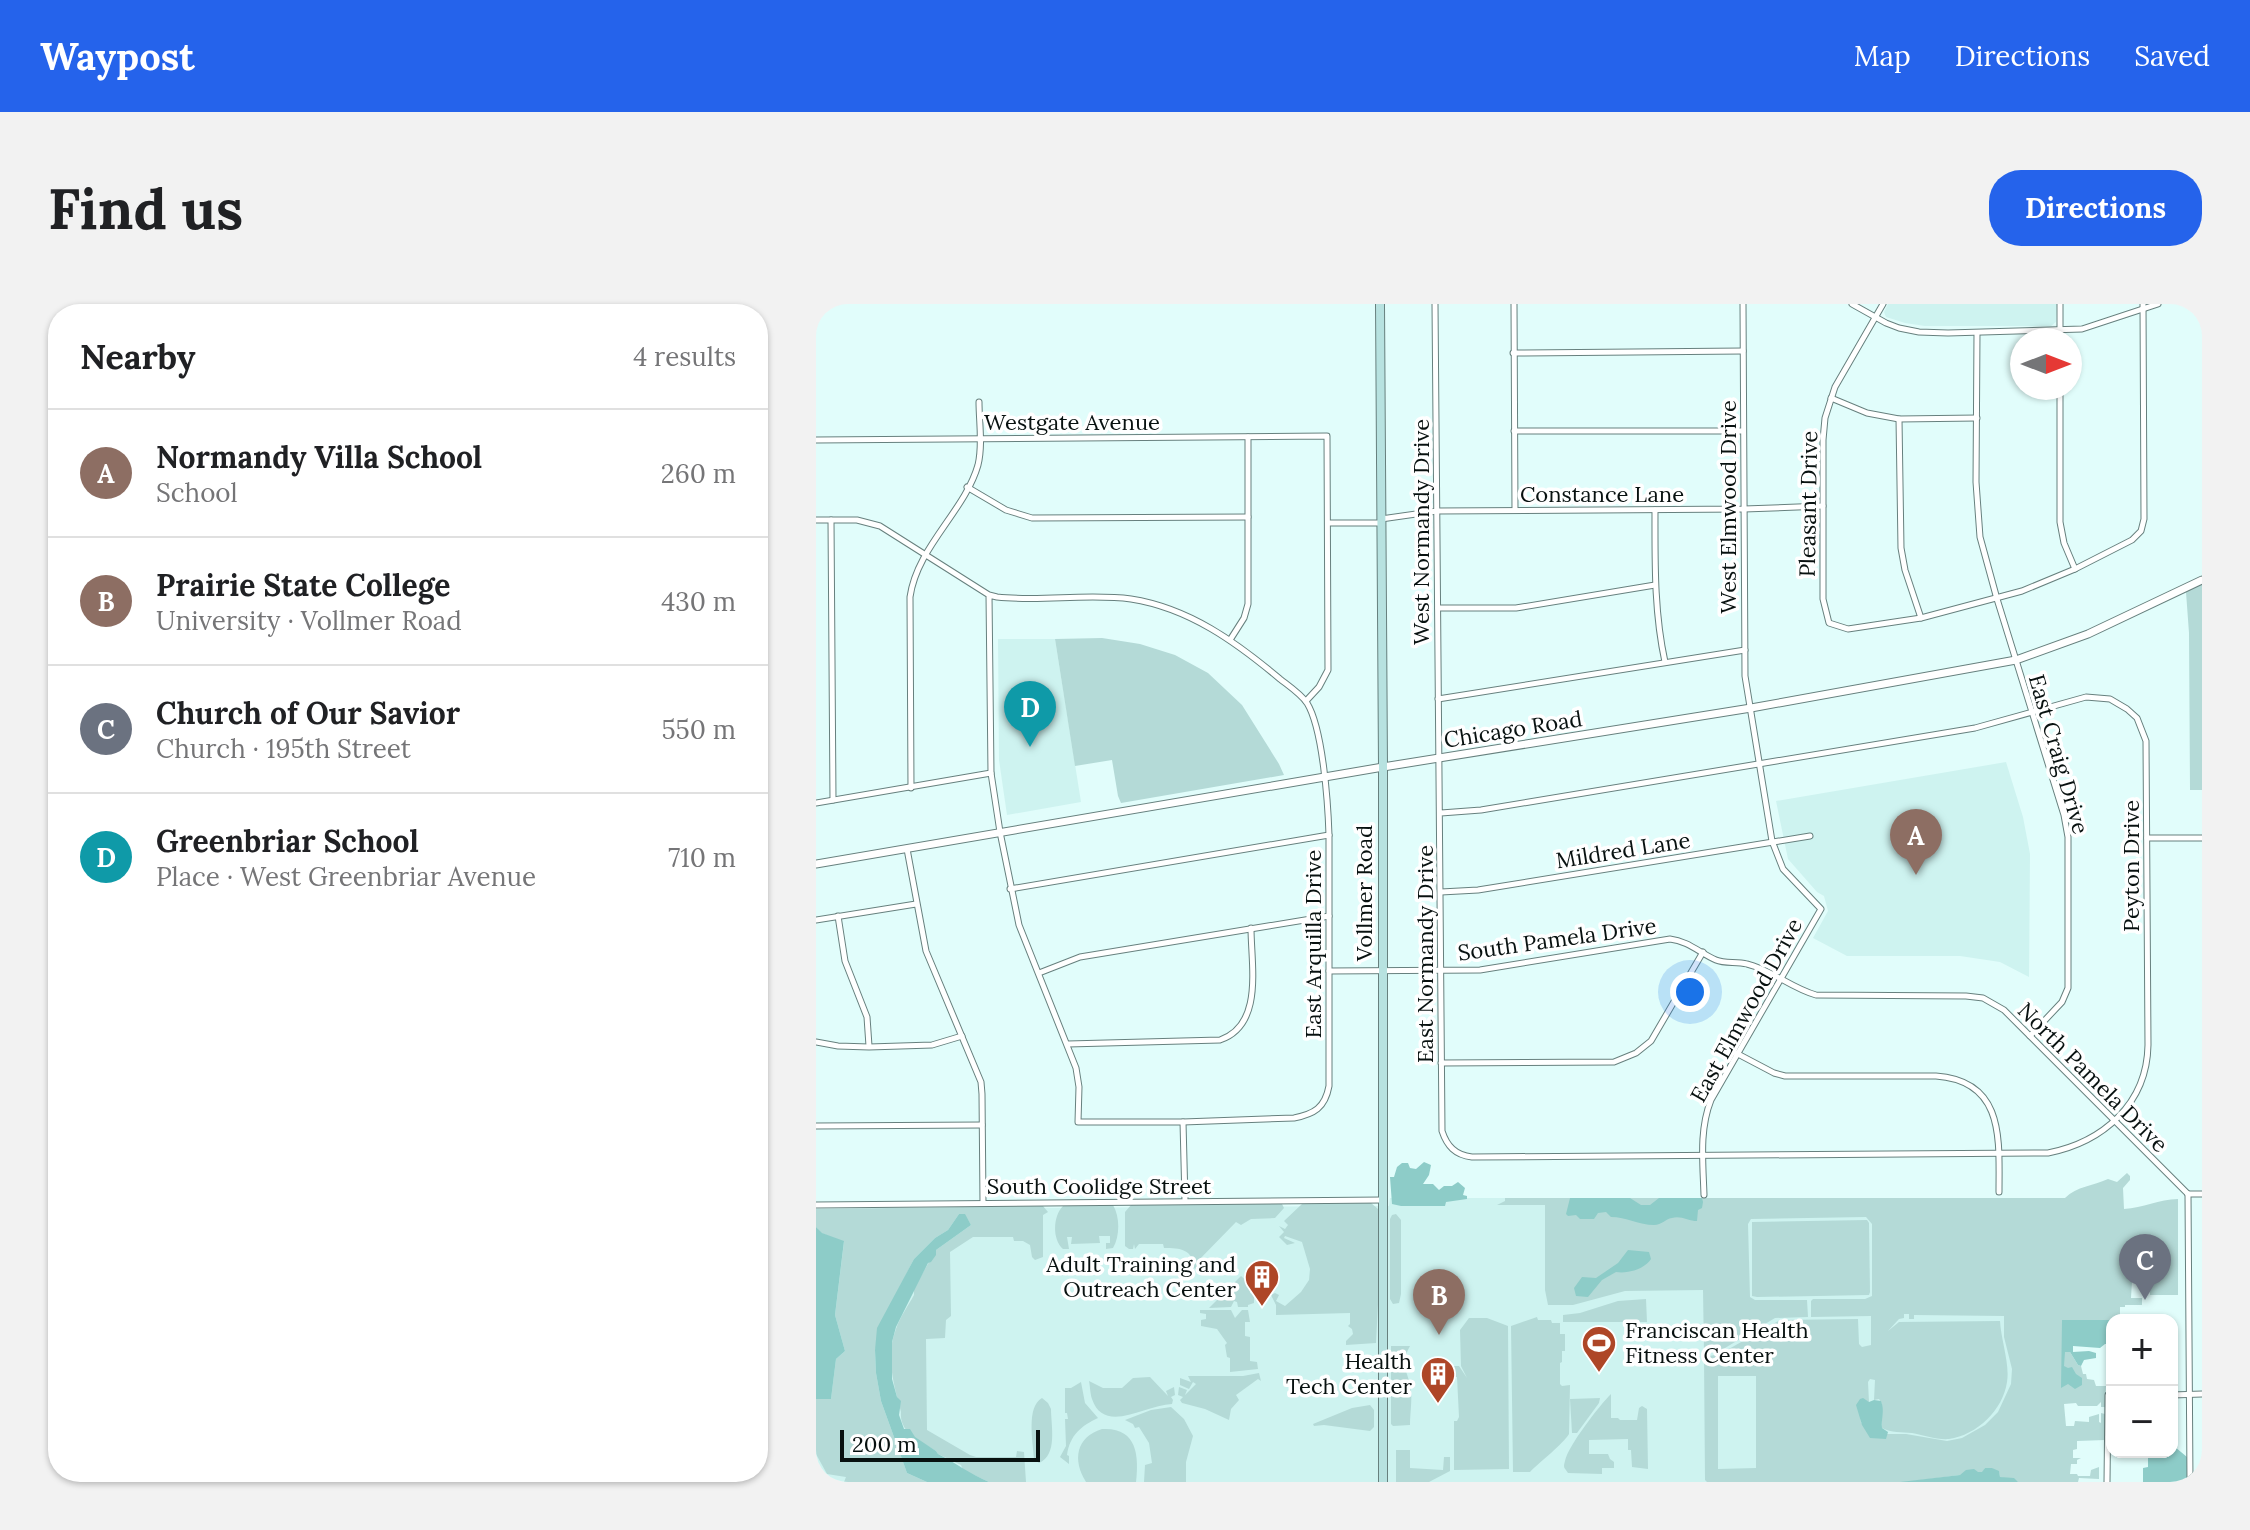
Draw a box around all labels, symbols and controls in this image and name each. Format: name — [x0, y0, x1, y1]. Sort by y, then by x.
text: Waypost — [40, 32, 195, 80]
text: Map — [1854, 38, 1911, 74]
text: Directions — [1955, 38, 2090, 74]
text: Saved — [2134, 38, 2210, 74]
button: Directions — [1989, 170, 2202, 246]
text: Find us — [48, 173, 243, 244]
north arrow — [2010, 328, 2082, 400]
text: Nearby — [80, 335, 196, 378]
text: 4 results — [633, 340, 736, 373]
street label: West Elmwood Drive — [1714, 400, 1742, 614]
street label: Westgate Avenue — [984, 408, 1160, 436]
street label: West Normandy Drive — [1407, 419, 1435, 645]
street label: Pleasant Drive — [1793, 430, 1823, 577]
text: Normandy Villa School — [156, 438, 482, 476]
text: A — [97, 457, 115, 490]
text: 260 m — [661, 457, 736, 490]
text: School — [156, 476, 238, 509]
street label: Constance Lane — [1520, 480, 1684, 508]
text: Prairie State College — [156, 566, 450, 604]
text: B — [97, 585, 115, 618]
text: 430 m — [661, 585, 736, 618]
text: University · Vollmer Road — [156, 604, 462, 637]
street label: East Craig Drive — [2023, 671, 2095, 837]
pin: D — [1004, 681, 1056, 747]
text: Church of Our Savior — [156, 694, 460, 732]
street label: Chicago Road — [1442, 704, 1584, 754]
text: C — [97, 713, 115, 746]
text: 550 m — [661, 713, 736, 746]
text: Church · 195th Street — [156, 732, 411, 765]
street label: Peyton Drive — [2117, 800, 2145, 932]
pin: A — [1890, 809, 1942, 875]
text: Greenbriar School — [156, 822, 419, 860]
street label: Vollmer Road — [1350, 825, 1378, 962]
street label: Mildred Lane — [1554, 826, 1692, 874]
text: D — [96, 841, 116, 874]
text: 710 m — [668, 841, 736, 874]
street label: East Normandy Drive — [1411, 845, 1439, 1063]
street label: East Arquilla Drive — [1299, 850, 1327, 1038]
text: Place · West Greenbriar Avenue — [156, 860, 536, 893]
street label: South Pamela Drive — [1456, 911, 1658, 967]
street label: East Elmwood Drive — [1684, 913, 1808, 1107]
your location — [1670, 972, 1710, 1012]
street label: North Pamela Drive — [2012, 996, 2174, 1158]
street label: South Coolidge Street — [987, 1172, 1212, 1200]
pin: C — [2119, 1234, 2171, 1300]
place label: Adult Training and Outreach Center — [1045, 1250, 1236, 1303]
building icon: Adult Training and Outreach Center — [1243, 1258, 1281, 1308]
pin: B — [1413, 1269, 1465, 1335]
map controls — [2106, 1314, 2178, 1458]
button: + — [2106, 1314, 2178, 1386]
place label: Franciscan Health Fitness Center — [1625, 1316, 1809, 1369]
sports icon: Franciscan Health Fitness Center — [1580, 1324, 1618, 1374]
place label: Health Tech Center — [1286, 1347, 1412, 1400]
building icon: Health Tech Center — [1419, 1355, 1457, 1405]
button: − — [2106, 1386, 2178, 1458]
scale bar — [840, 1426, 1040, 1462]
text: 200 m — [852, 1430, 917, 1458]

